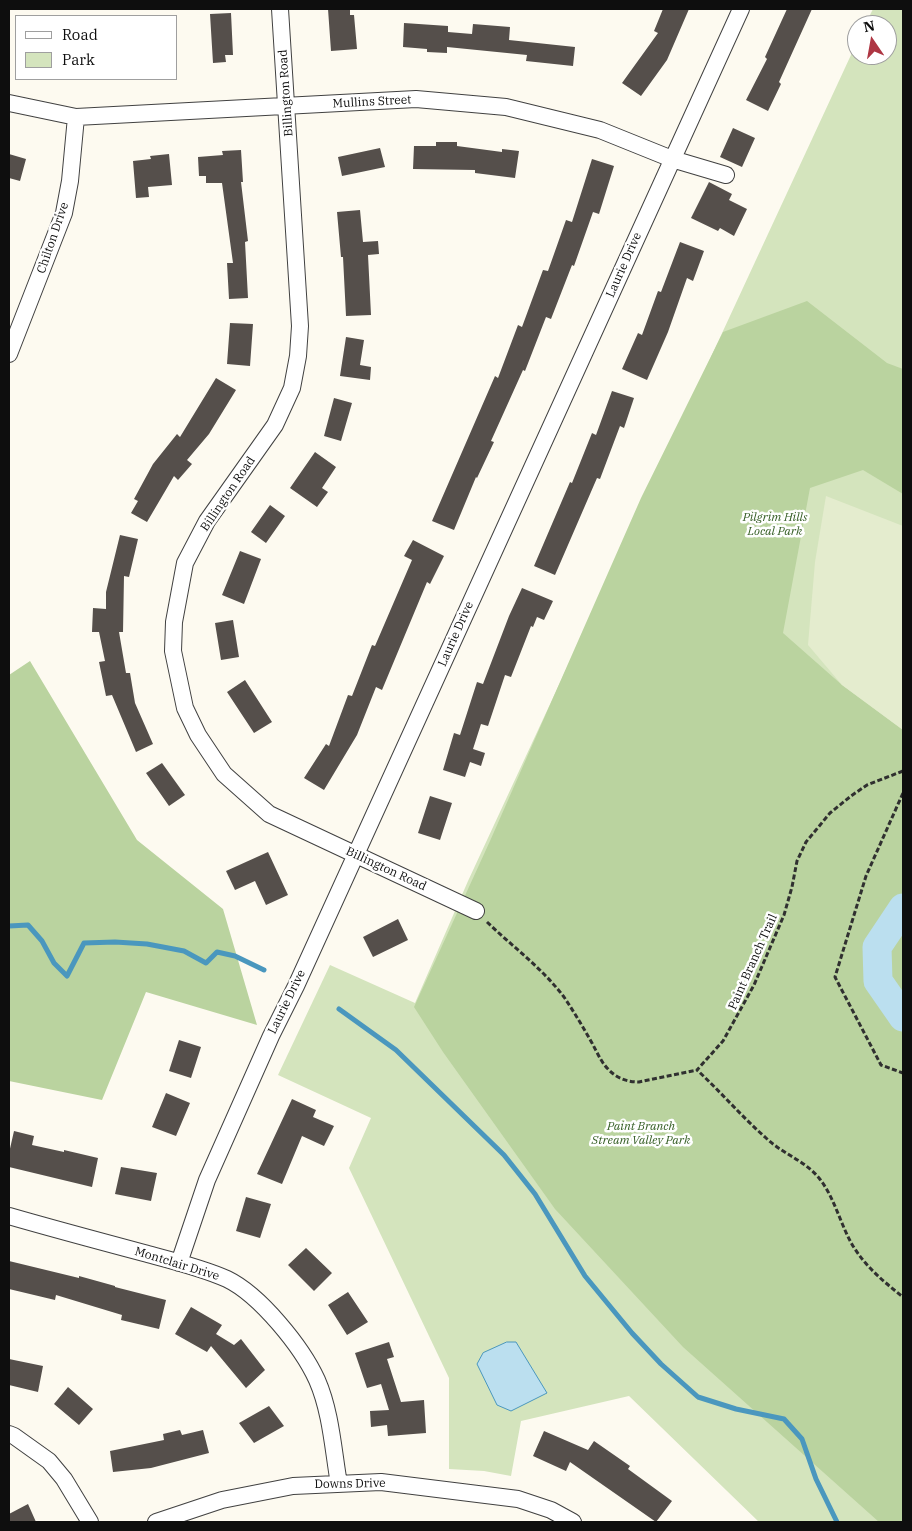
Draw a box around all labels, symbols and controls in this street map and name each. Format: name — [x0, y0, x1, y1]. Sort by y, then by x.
legend — [15, 15, 178, 80]
north arrow — [847, 15, 897, 65]
text: N — [862, 16, 876, 36]
text: Road — [62, 25, 98, 44]
street label: Billington Road — [276, 49, 296, 137]
text: Park — [62, 50, 95, 69]
street label: Mullins Street — [332, 93, 412, 111]
street label: Chilton Drive — [34, 200, 72, 276]
street label: Laurie Drive — [603, 230, 645, 300]
street label: Billington Road — [198, 454, 258, 534]
park label: Pilgrim Hills Local Park — [743, 511, 807, 539]
street label: Laurie Drive — [435, 599, 477, 669]
street label: Billington Road — [344, 844, 428, 894]
street label: Paint Branch Trail — [725, 912, 781, 1012]
street label: Laurie Drive — [265, 968, 309, 1036]
park label: Paint Branch Stream Valley Park — [592, 1120, 690, 1148]
street label: Montclair Drive — [133, 1244, 221, 1284]
street label: Downs Drive — [314, 1476, 386, 1492]

